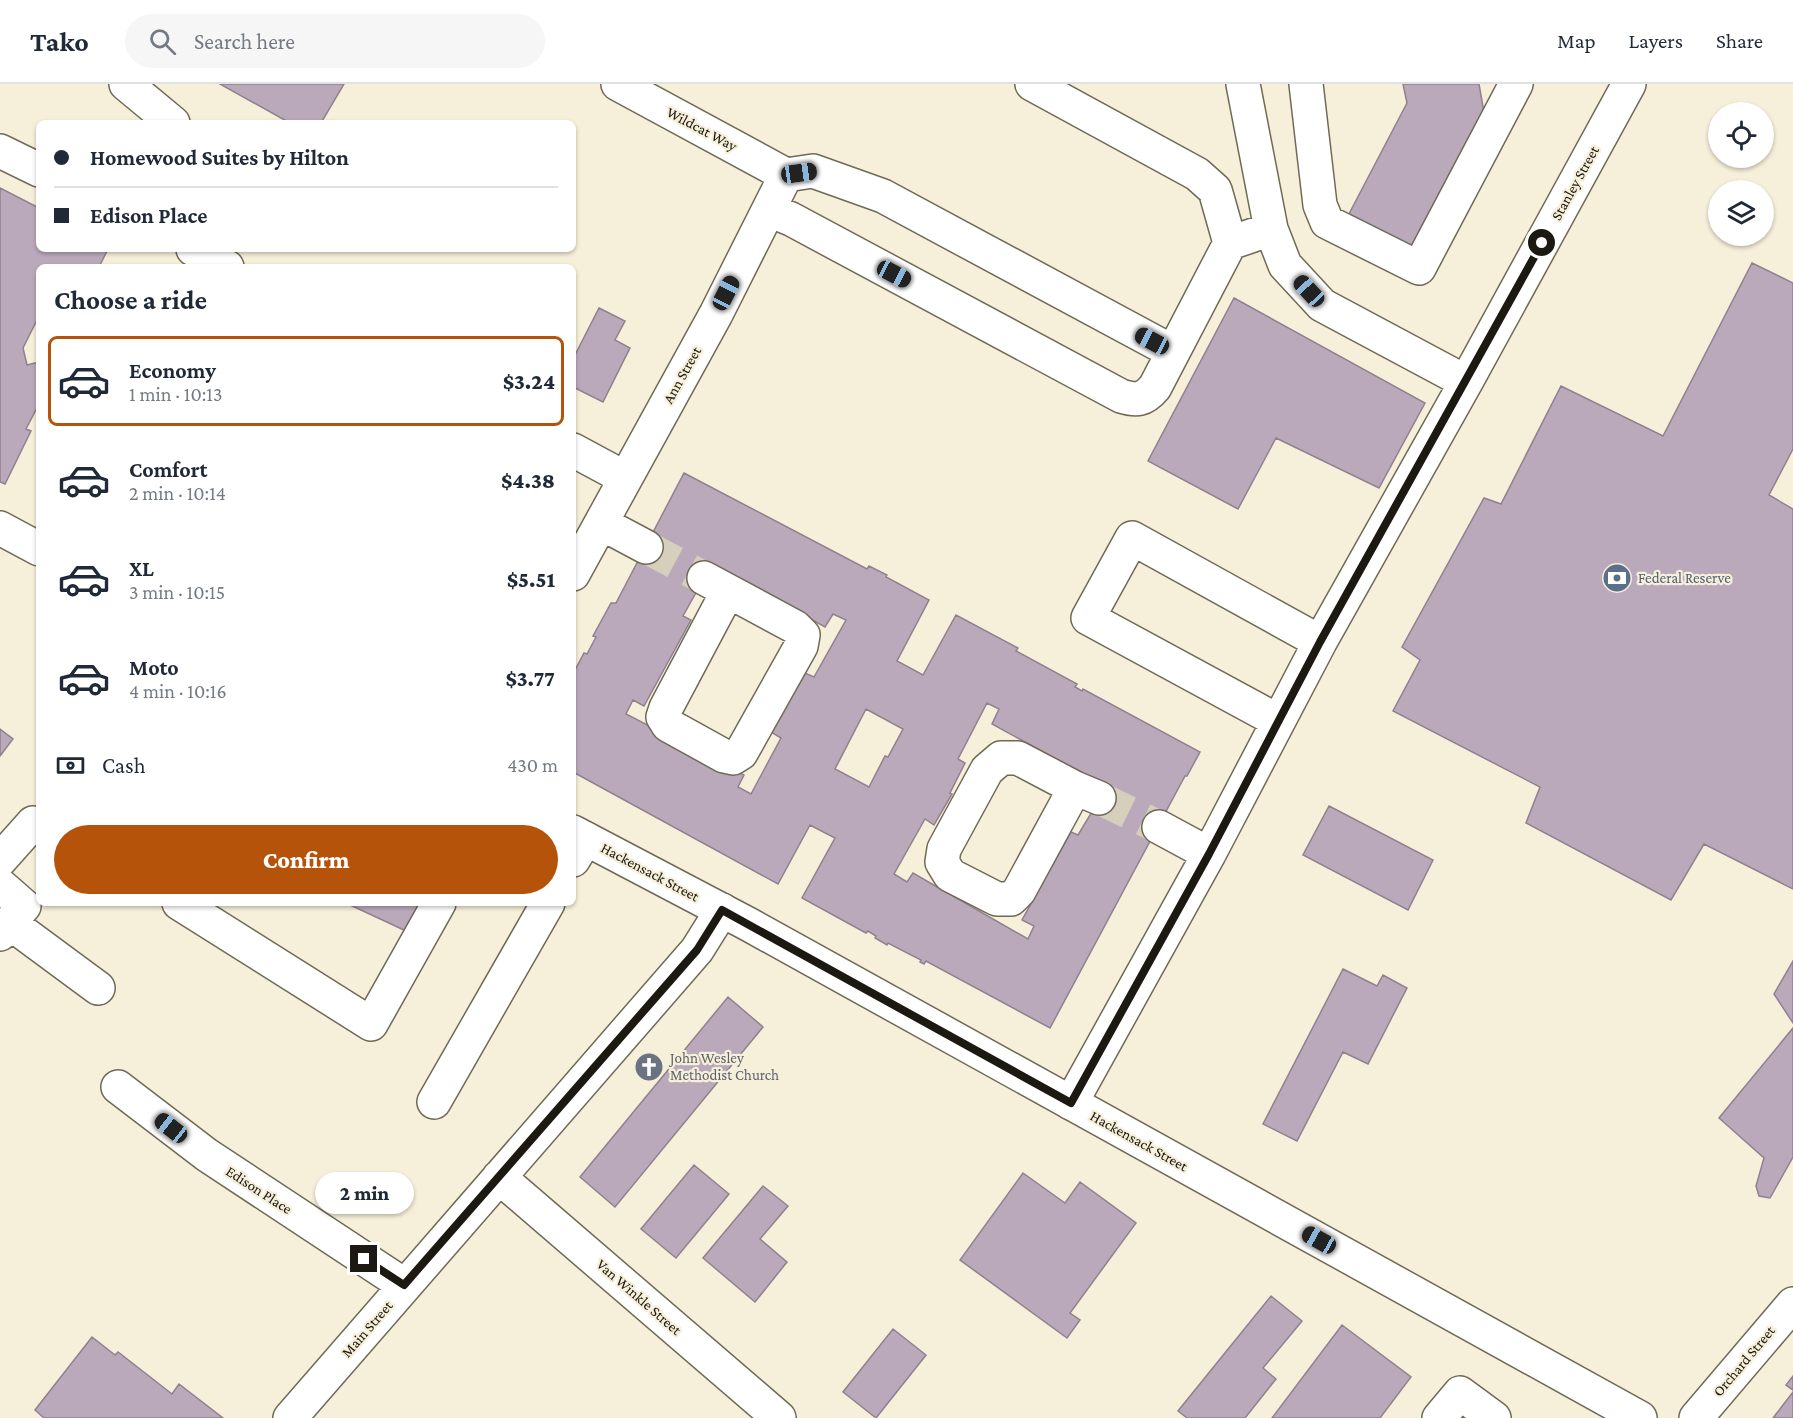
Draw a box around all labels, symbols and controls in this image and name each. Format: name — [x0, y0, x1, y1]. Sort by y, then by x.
search box — [125, 14, 545, 68]
icon: search — [146, 25, 179, 58]
text: Tako — [30, 26, 89, 57]
text: Search here — [194, 29, 295, 54]
text: Map — [1557, 29, 1596, 53]
text: Layers — [1629, 29, 1683, 53]
text: Share — [1716, 29, 1763, 53]
map controls — [1708, 102, 1774, 246]
button: locate — [1708, 102, 1774, 168]
street label: Wildcat Way — [664, 104, 740, 155]
street label: Stanley Street — [1548, 142, 1603, 223]
text: Homewood Suites by Hilton — [90, 145, 349, 170]
car — [780, 162, 818, 184]
button: layers — [1708, 180, 1774, 246]
text: Edison Place — [90, 203, 208, 228]
route start — [1528, 229, 1555, 256]
car — [874, 258, 914, 290]
car — [1290, 272, 1328, 310]
car — [710, 273, 742, 313]
text: Choose a ride — [54, 285, 207, 315]
car — [1132, 325, 1172, 357]
street label: Ann Street — [660, 343, 705, 406]
icon: car — [57, 354, 111, 408]
text: Economy — [129, 358, 216, 383]
text: $3.24 — [503, 369, 555, 394]
text: 1 min · 10:13 — [129, 383, 222, 405]
icon: car — [57, 453, 111, 507]
text: Comfort — [129, 457, 207, 482]
text: $4.38 — [501, 468, 555, 493]
text: 2 min · 10:14 — [129, 482, 226, 504]
icon: car — [57, 552, 111, 606]
text: XL — [129, 556, 154, 581]
bank icon: Federal Reserve — [1601, 562, 1633, 594]
text: $5.51 — [507, 567, 555, 592]
place label: Federal Reserve — [1638, 570, 1731, 586]
text: 3 min · 10:15 — [129, 581, 225, 603]
icon: car — [57, 651, 111, 705]
text: Moto — [129, 655, 179, 680]
text: $3.77 — [505, 666, 555, 691]
text: 4 min · 10:16 — [129, 680, 227, 702]
icon: cash — [54, 749, 87, 782]
text: Cash — [102, 753, 146, 778]
text: 430 m — [507, 754, 558, 776]
button: Confirm — [54, 825, 558, 894]
street label: Hackensack Street — [598, 839, 703, 905]
place label: John Wesley Methodist Church — [668, 1050, 779, 1083]
church icon: John Wesley Methodist Church — [633, 1051, 665, 1083]
street label: Hackensack Street — [1088, 1108, 1191, 1175]
car — [151, 1110, 191, 1146]
street label: Edison Place — [223, 1163, 295, 1217]
callout: 2 min — [314, 1172, 413, 1214]
text: 2 min — [340, 1182, 389, 1204]
car — [1299, 1223, 1339, 1257]
route end — [350, 1245, 377, 1272]
street label: Van Winkle Street — [593, 1256, 685, 1339]
street label: Main Street — [338, 1297, 396, 1360]
street label: Orchard Street — [1710, 1322, 1779, 1399]

